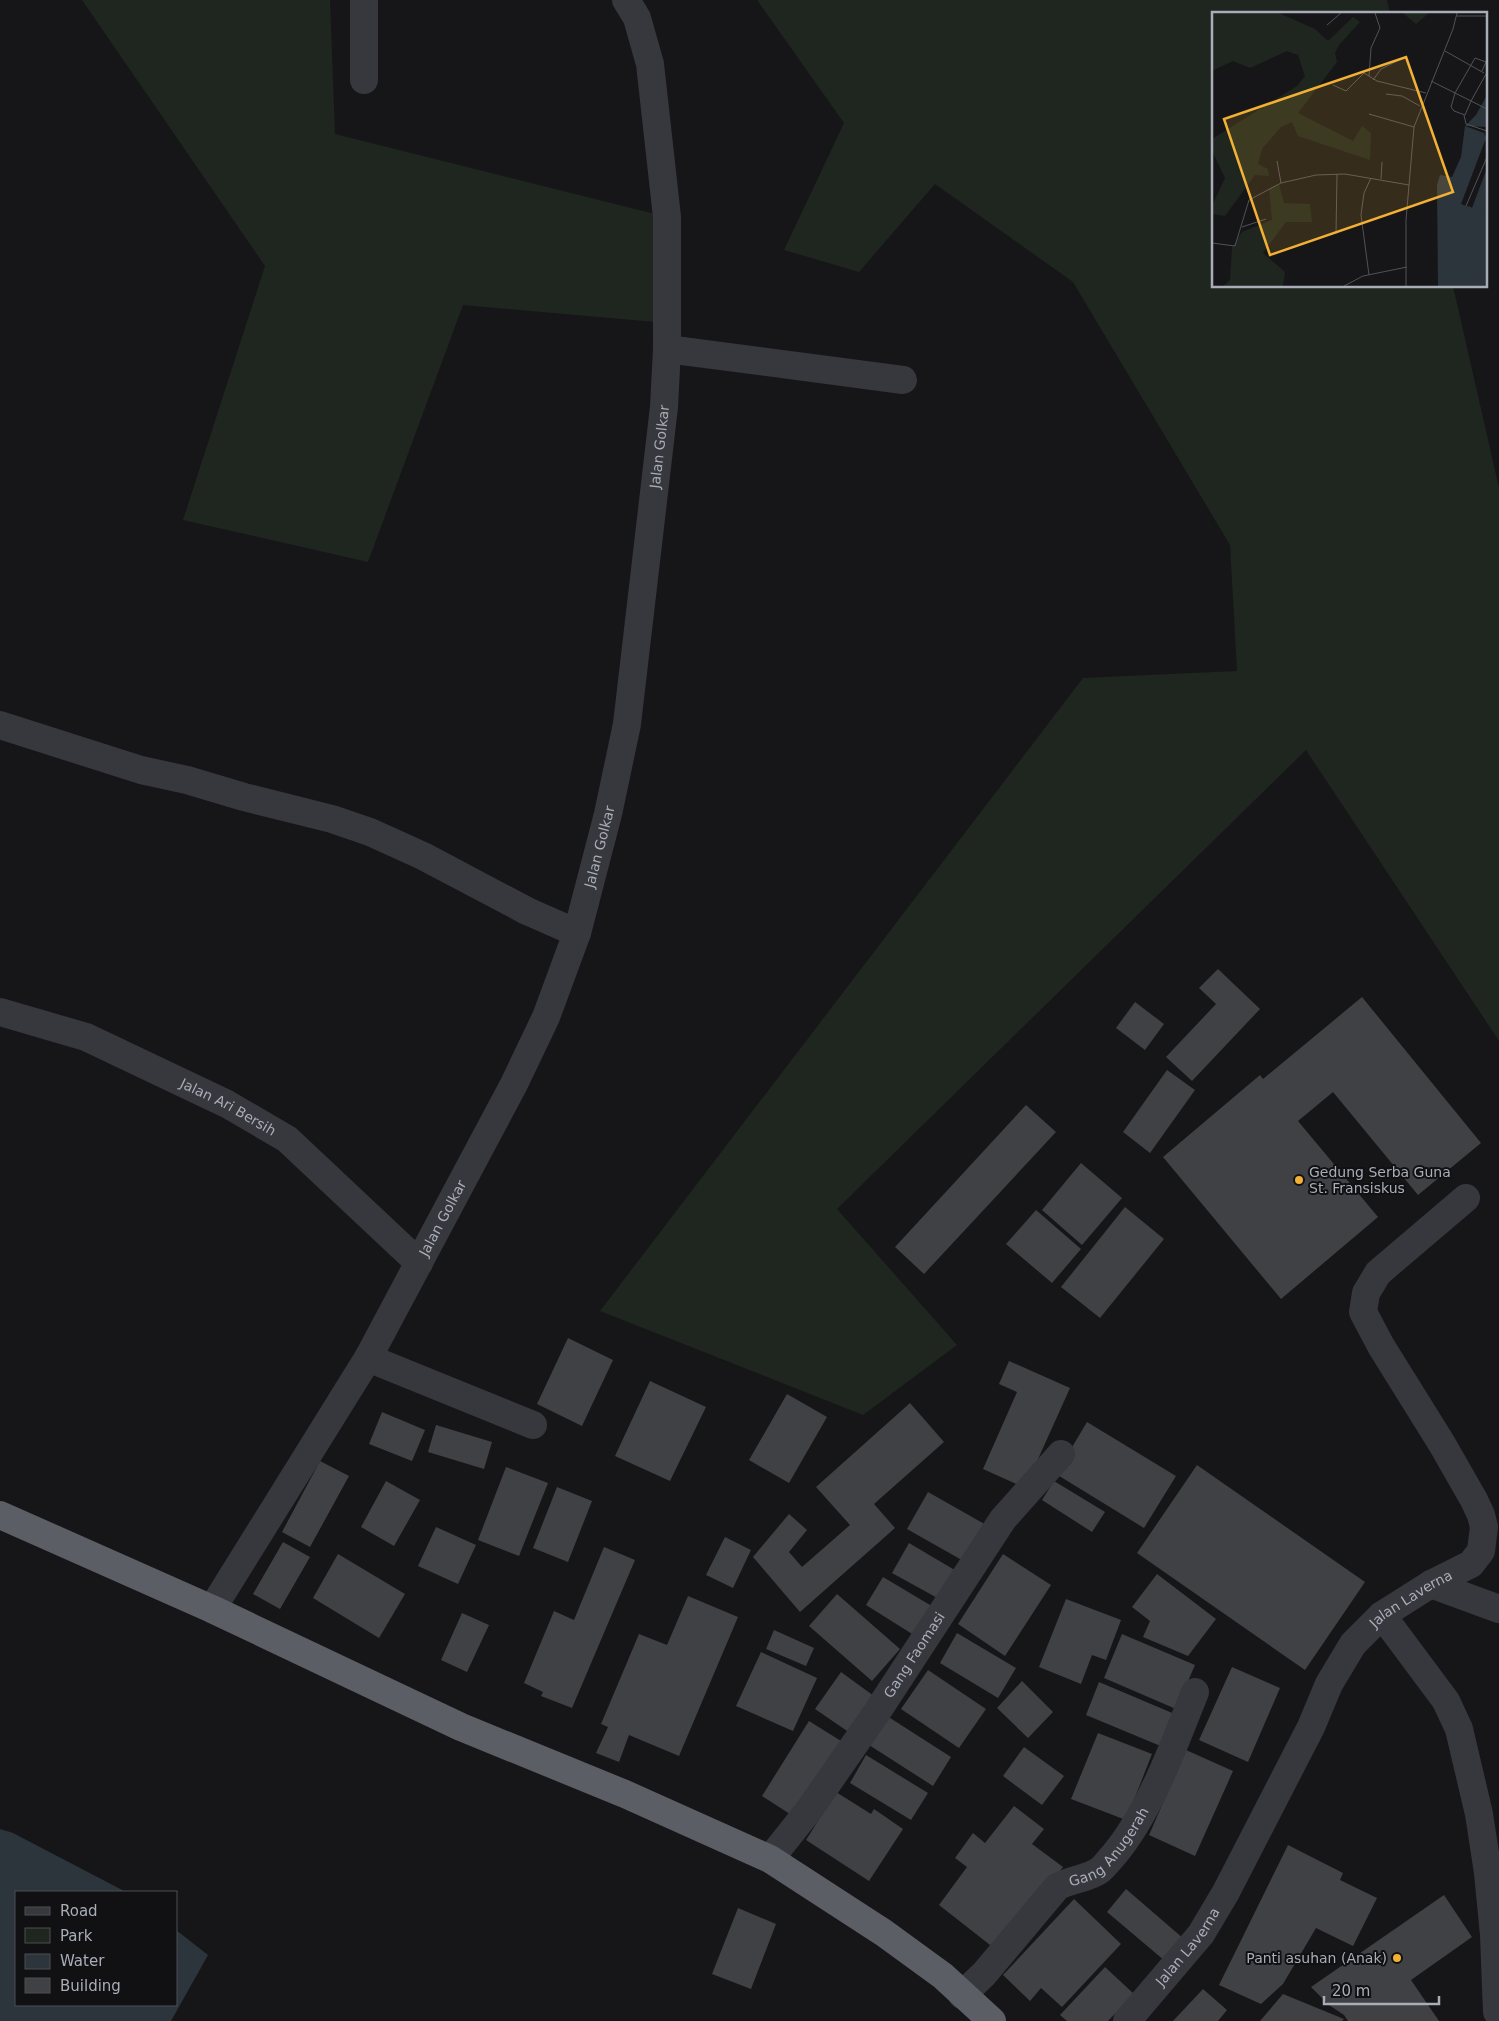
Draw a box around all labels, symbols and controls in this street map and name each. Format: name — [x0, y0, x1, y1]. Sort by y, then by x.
inset map — [1212, 12, 1486, 288]
street label: Jalan Golkar — [646, 404, 672, 490]
street label: Jalan Golkar — [581, 804, 618, 890]
street label: Jalan Ari Bersih — [177, 1075, 279, 1139]
place label: Gedung Serba Guna St. Fransiskus — [1309, 1164, 1451, 1196]
marker: Gedung Serba Guna St. Fransiskus — [1293, 1174, 1305, 1186]
street label: Jalan Golkar — [415, 1177, 469, 1260]
street label: Jalan Laverna — [1365, 1567, 1455, 1632]
street label: Gang Faomasi — [880, 1609, 948, 1701]
street label: Gang Anugerah — [1067, 1804, 1152, 1889]
legend — [15, 1891, 178, 2006]
text: Road — [60, 1902, 98, 1920]
street label: Jalan Laverna — [1152, 1905, 1223, 1990]
text: Park — [60, 1927, 93, 1945]
place label: Panti asuhan (Anak) — [1246, 1950, 1387, 1966]
text: Water — [60, 1952, 105, 1970]
marker: Panti asuhan (Anak) — [1391, 1952, 1403, 1964]
scale bar — [1324, 1974, 1439, 2006]
text: Building — [60, 1977, 121, 1995]
text: 20 m — [1332, 1982, 1370, 2000]

